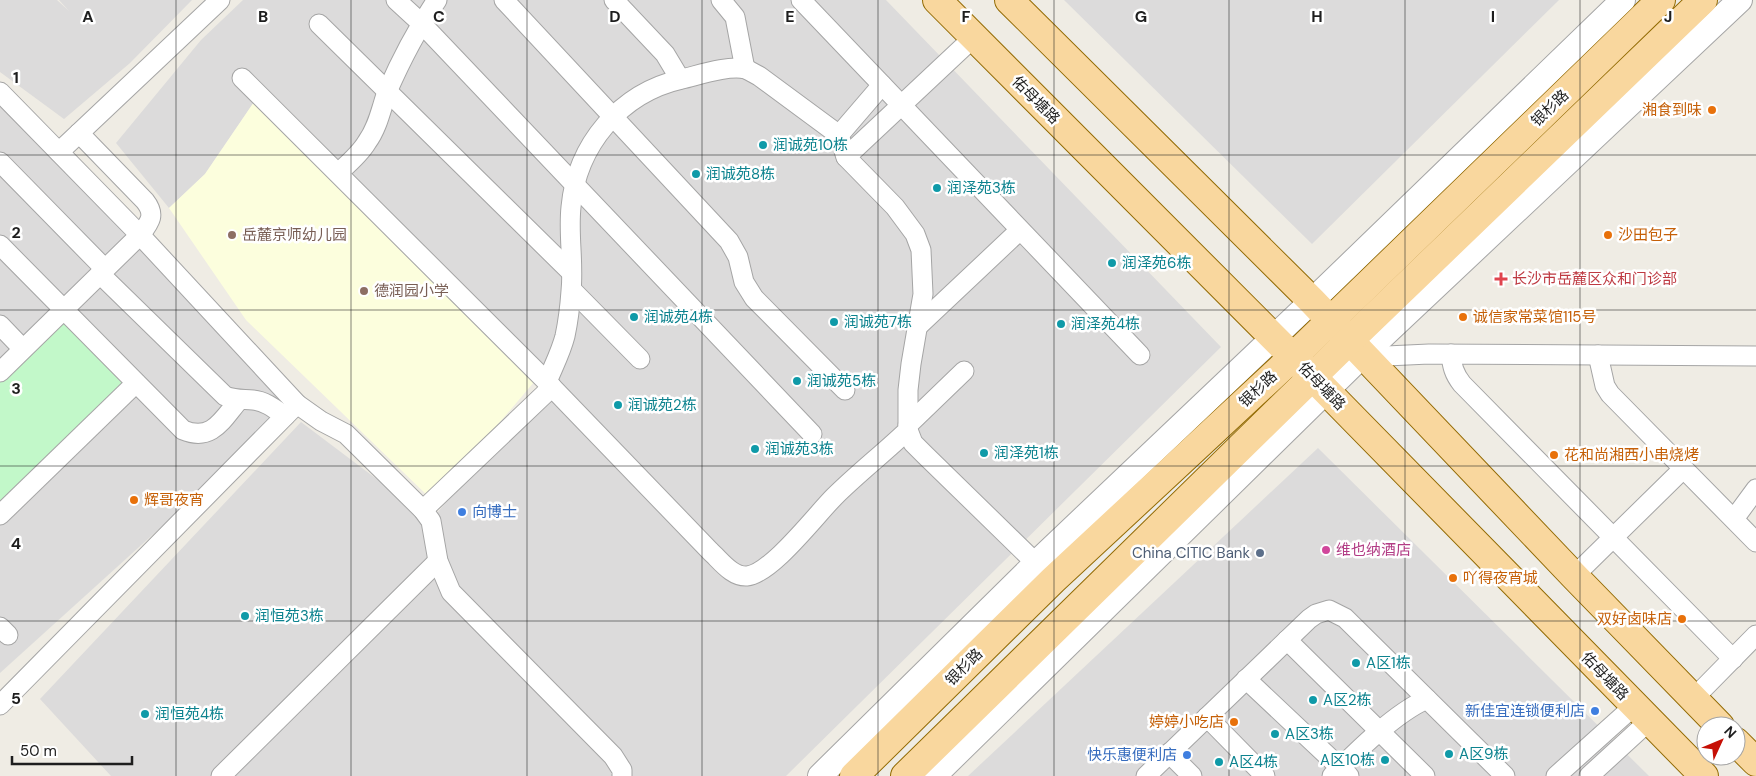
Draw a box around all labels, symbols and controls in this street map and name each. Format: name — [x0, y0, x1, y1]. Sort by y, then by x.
text: A — [82, 6, 94, 27]
text: B — [258, 6, 268, 27]
text: C — [433, 6, 445, 27]
text: D — [609, 6, 621, 27]
text: E — [785, 6, 795, 27]
text: F — [962, 6, 971, 27]
text: G — [1135, 6, 1147, 27]
text: H — [1311, 6, 1323, 27]
text: I — [1491, 6, 1495, 27]
text: J — [1664, 6, 1672, 27]
text: 1 — [13, 67, 19, 88]
street label: 佑母塘路 — [1008, 72, 1064, 128]
street label: 银杉路 — [1527, 85, 1573, 131]
place label: 湘食到味 — [1642, 100, 1702, 120]
marker: 湘食到味 — [1706, 104, 1718, 116]
place label: 润诚苑10栋 — [773, 135, 848, 155]
marker: 润诚苑10栋 — [757, 139, 769, 151]
place label: 润诚苑8栋 — [706, 164, 775, 184]
marker: 润诚苑8栋 — [690, 168, 702, 180]
place label: 润泽苑3栋 — [947, 178, 1016, 198]
marker: 润泽苑3栋 — [931, 182, 943, 194]
text: 2 — [11, 222, 21, 243]
place label: 岳麓京师幼儿园 — [242, 225, 347, 245]
place label: 沙田包子 — [1618, 225, 1678, 245]
marker: 岳麓京师幼儿园 — [226, 229, 238, 241]
marker: 沙田包子 — [1602, 229, 1614, 241]
place label: 润泽苑6栋 — [1122, 253, 1191, 273]
marker: 润泽苑6栋 — [1106, 257, 1118, 269]
place label: 长沙市岳麓区众和门诊部 — [1512, 269, 1677, 289]
marker: 长沙市岳麓区众和门诊部 — [1494, 272, 1508, 286]
place label: 德润园小学 — [374, 281, 449, 301]
marker: 德润园小学 — [358, 285, 370, 297]
place label: 润诚苑4栋 — [644, 307, 713, 327]
place label: 诚信家常菜馆115号 — [1473, 307, 1597, 327]
marker: 润诚苑4栋 — [628, 311, 640, 323]
marker: 诚信家常菜馆115号 — [1457, 311, 1469, 323]
place label: 润诚苑7栋 — [844, 312, 912, 332]
place label: 润泽苑4栋 — [1071, 314, 1140, 334]
marker: 润诚苑7栋 — [828, 316, 840, 328]
marker: 润泽苑4栋 — [1055, 318, 1067, 330]
street label: 佑母塘路 — [1294, 357, 1350, 415]
street label: 银杉路 — [1235, 366, 1281, 412]
place label: 润诚苑5栋 — [807, 371, 876, 391]
marker: 润诚苑5栋 — [791, 375, 803, 387]
text: 3 — [11, 378, 21, 399]
place label: 润诚苑2栋 — [628, 395, 697, 415]
marker: 润诚苑2栋 — [612, 399, 624, 411]
place label: 润诚苑3栋 — [765, 439, 834, 459]
marker: 润诚苑3栋 — [749, 443, 761, 455]
place label: 润泽苑1栋 — [994, 443, 1059, 463]
place label: 花和尚湘西小串烧烤 — [1564, 445, 1699, 465]
marker: 润泽苑1栋 — [978, 447, 990, 459]
marker: 花和尚湘西小串烧烤 — [1548, 449, 1560, 461]
place label: 辉哥夜宵 — [144, 490, 204, 510]
marker: 辉哥夜宵 — [128, 494, 140, 506]
place label: 向博士 — [472, 502, 517, 522]
marker: 向博士 — [456, 506, 468, 518]
text: 4 — [11, 533, 21, 554]
place label: 维也纳酒店 — [1336, 540, 1411, 560]
place label: China CITIC Bank — [1132, 543, 1250, 563]
marker: 维也纳酒店 — [1320, 544, 1332, 556]
marker: China CITIC Bank — [1254, 547, 1266, 559]
place label: 吖得夜宵城 — [1463, 568, 1538, 588]
marker: 吖得夜宵城 — [1447, 572, 1459, 584]
place label: 润恒苑3栋 — [255, 606, 324, 626]
place label: 双好卤味店 — [1597, 609, 1672, 629]
marker: 润恒苑3栋 — [239, 610, 251, 622]
marker: 双好卤味店 — [1676, 613, 1688, 625]
street label: 银杉路 — [941, 644, 987, 690]
street label: 佑母塘路 — [1577, 647, 1633, 705]
place label: A区1栋 — [1366, 653, 1411, 673]
marker: A区1栋 — [1350, 657, 1362, 669]
text: 5 — [11, 688, 21, 709]
place label: A区2栋 — [1323, 690, 1372, 710]
marker: A区2栋 — [1307, 694, 1319, 706]
place label: 新佳宜连锁便利店 — [1465, 701, 1585, 721]
place label: 润恒苑4栋 — [155, 704, 224, 724]
marker: 新佳宜连锁便利店 — [1589, 705, 1601, 717]
marker: 润恒苑4栋 — [139, 708, 151, 720]
place label: 婷婷小吃店 — [1149, 712, 1224, 732]
marker: 婷婷小吃店 — [1228, 716, 1240, 728]
north arrow — [1696, 716, 1746, 766]
text: N — [1720, 722, 1740, 742]
place label: A区3栋 — [1285, 724, 1334, 744]
marker: A区3栋 — [1269, 728, 1281, 740]
scale bar — [12, 734, 132, 766]
text: 50 m — [20, 741, 57, 761]
place label: A区9栋 — [1459, 744, 1508, 764]
place label: 快乐惠便利店 — [1087, 745, 1177, 765]
marker: A区9栋 — [1443, 748, 1455, 760]
marker: 快乐惠便利店 — [1181, 749, 1193, 761]
place label: A区10栋 — [1320, 750, 1375, 770]
place label: A区4栋 — [1229, 752, 1278, 772]
marker: A区10栋 — [1379, 754, 1391, 766]
marker: A区4栋 — [1213, 756, 1225, 768]

